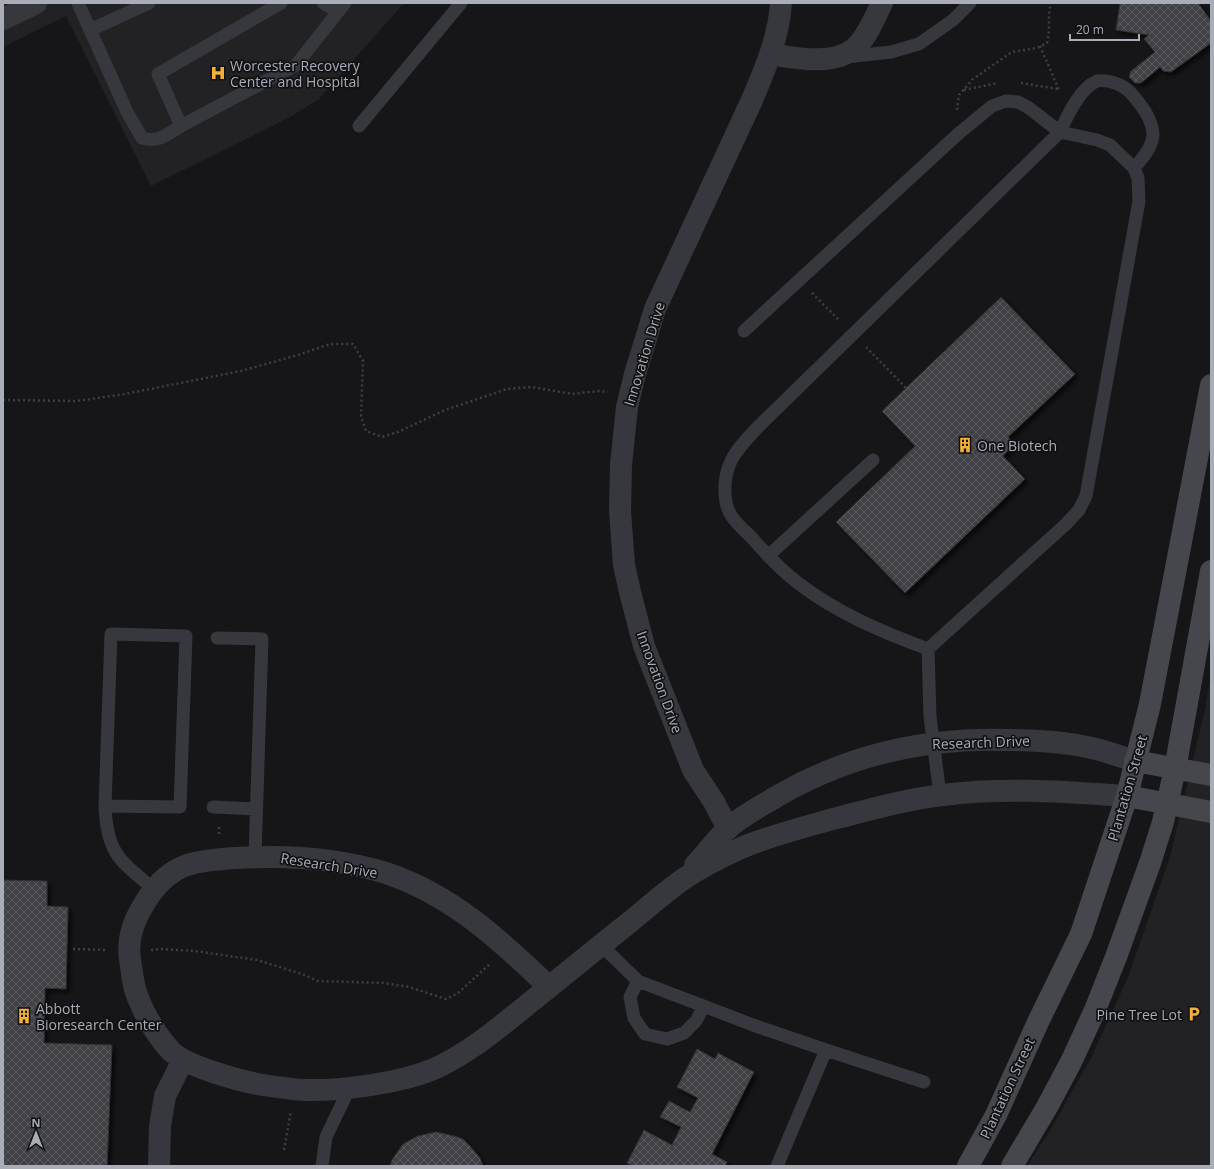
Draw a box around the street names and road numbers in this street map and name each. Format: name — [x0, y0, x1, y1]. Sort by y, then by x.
street label: Innovation Drive — [619, 300, 669, 408]
street label: Innovation Drive — [633, 628, 687, 736]
street label: Research Drive — [932, 731, 1030, 753]
street label: Plantation Street — [1103, 733, 1151, 843]
street label: Research Drive — [279, 848, 379, 882]
street label: Plantation Street — [975, 1034, 1039, 1142]

